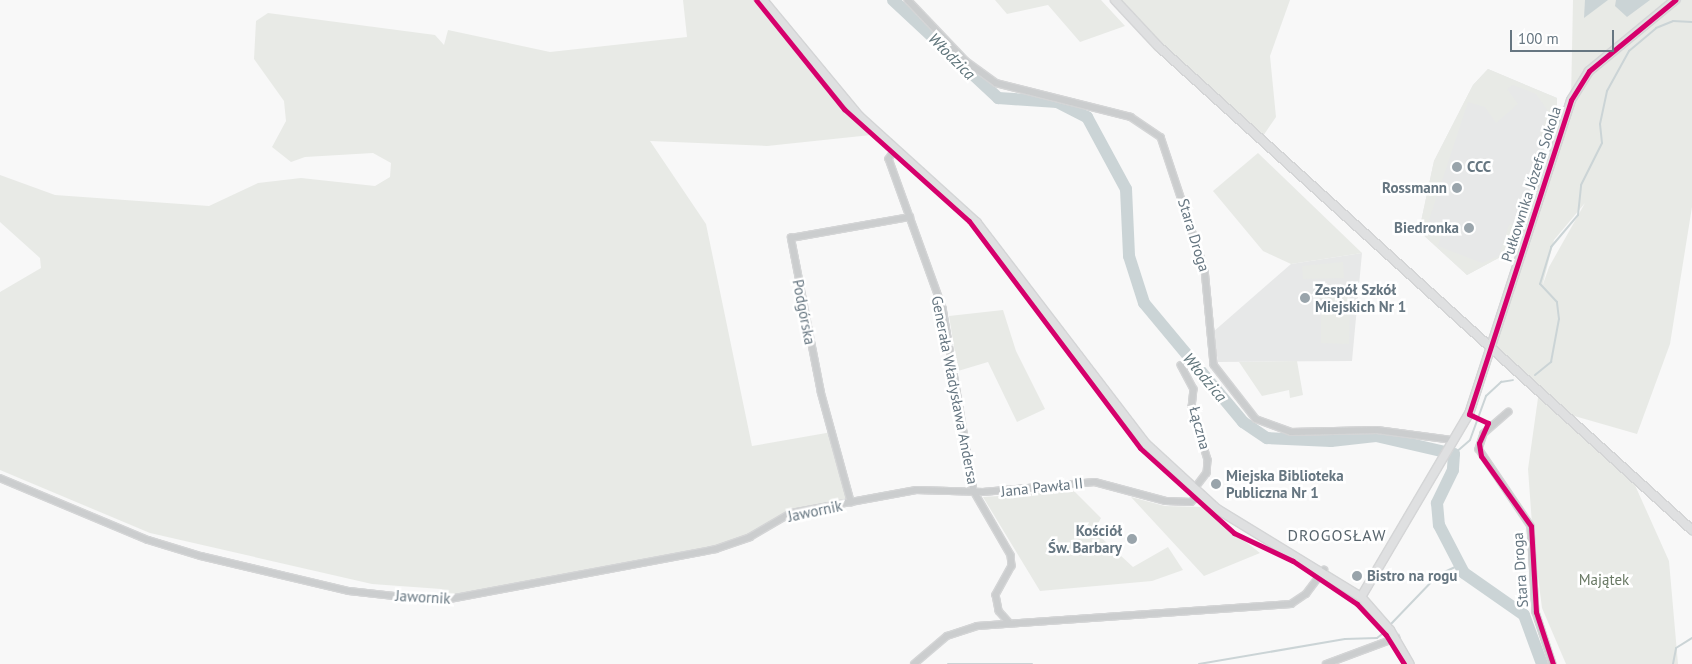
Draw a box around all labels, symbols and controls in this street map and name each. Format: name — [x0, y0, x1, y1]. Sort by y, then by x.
scale bar — [1512, 20, 1616, 52]
water label: Włodzica — [925, 29, 979, 83]
text: 100 m — [1518, 29, 1559, 48]
street label: Pułkownika Józefa Sokola — [1497, 104, 1565, 264]
place label: CCC — [1467, 158, 1491, 176]
marker: CCC — [1451, 161, 1463, 173]
place label: Rossmann — [1382, 179, 1447, 197]
marker: Rossmann — [1451, 182, 1463, 194]
street label: Stara Droga — [1174, 196, 1214, 274]
place label: Biedronka — [1394, 219, 1459, 237]
marker: Biedronka — [1463, 222, 1475, 234]
street label: Podgórska — [789, 278, 819, 346]
place label: Zespół Szkół Miejskich Nr 1 — [1315, 280, 1406, 315]
marker: Zespół Szkół Miejskich Nr 1 — [1299, 292, 1311, 304]
street label: Generała Władysława Andersa — [928, 294, 982, 486]
water label: Włodzica — [1179, 349, 1231, 405]
street label: Łączna — [1186, 405, 1214, 451]
place label: Miejska Biblioteka Publiczna Nr 1 — [1226, 466, 1344, 501]
street label: Jana Pawła II — [1000, 474, 1084, 500]
marker: Miejska Biblioteka Publiczna Nr 1 — [1210, 478, 1222, 490]
street label: Jawornik — [786, 496, 844, 526]
place label: Kościół Św. Barbary — [1047, 521, 1122, 556]
district label: DROGOSŁAW — [1286, 525, 1388, 545]
street label: Stara Droga — [1508, 532, 1532, 608]
marker: Kościół Św. Barbary — [1126, 533, 1138, 545]
place label: Bistro na rogu — [1367, 567, 1457, 585]
marker: Bistro na rogu — [1351, 570, 1363, 582]
park label: Majątek — [1579, 571, 1629, 589]
street label: Jawornik — [395, 587, 451, 607]

